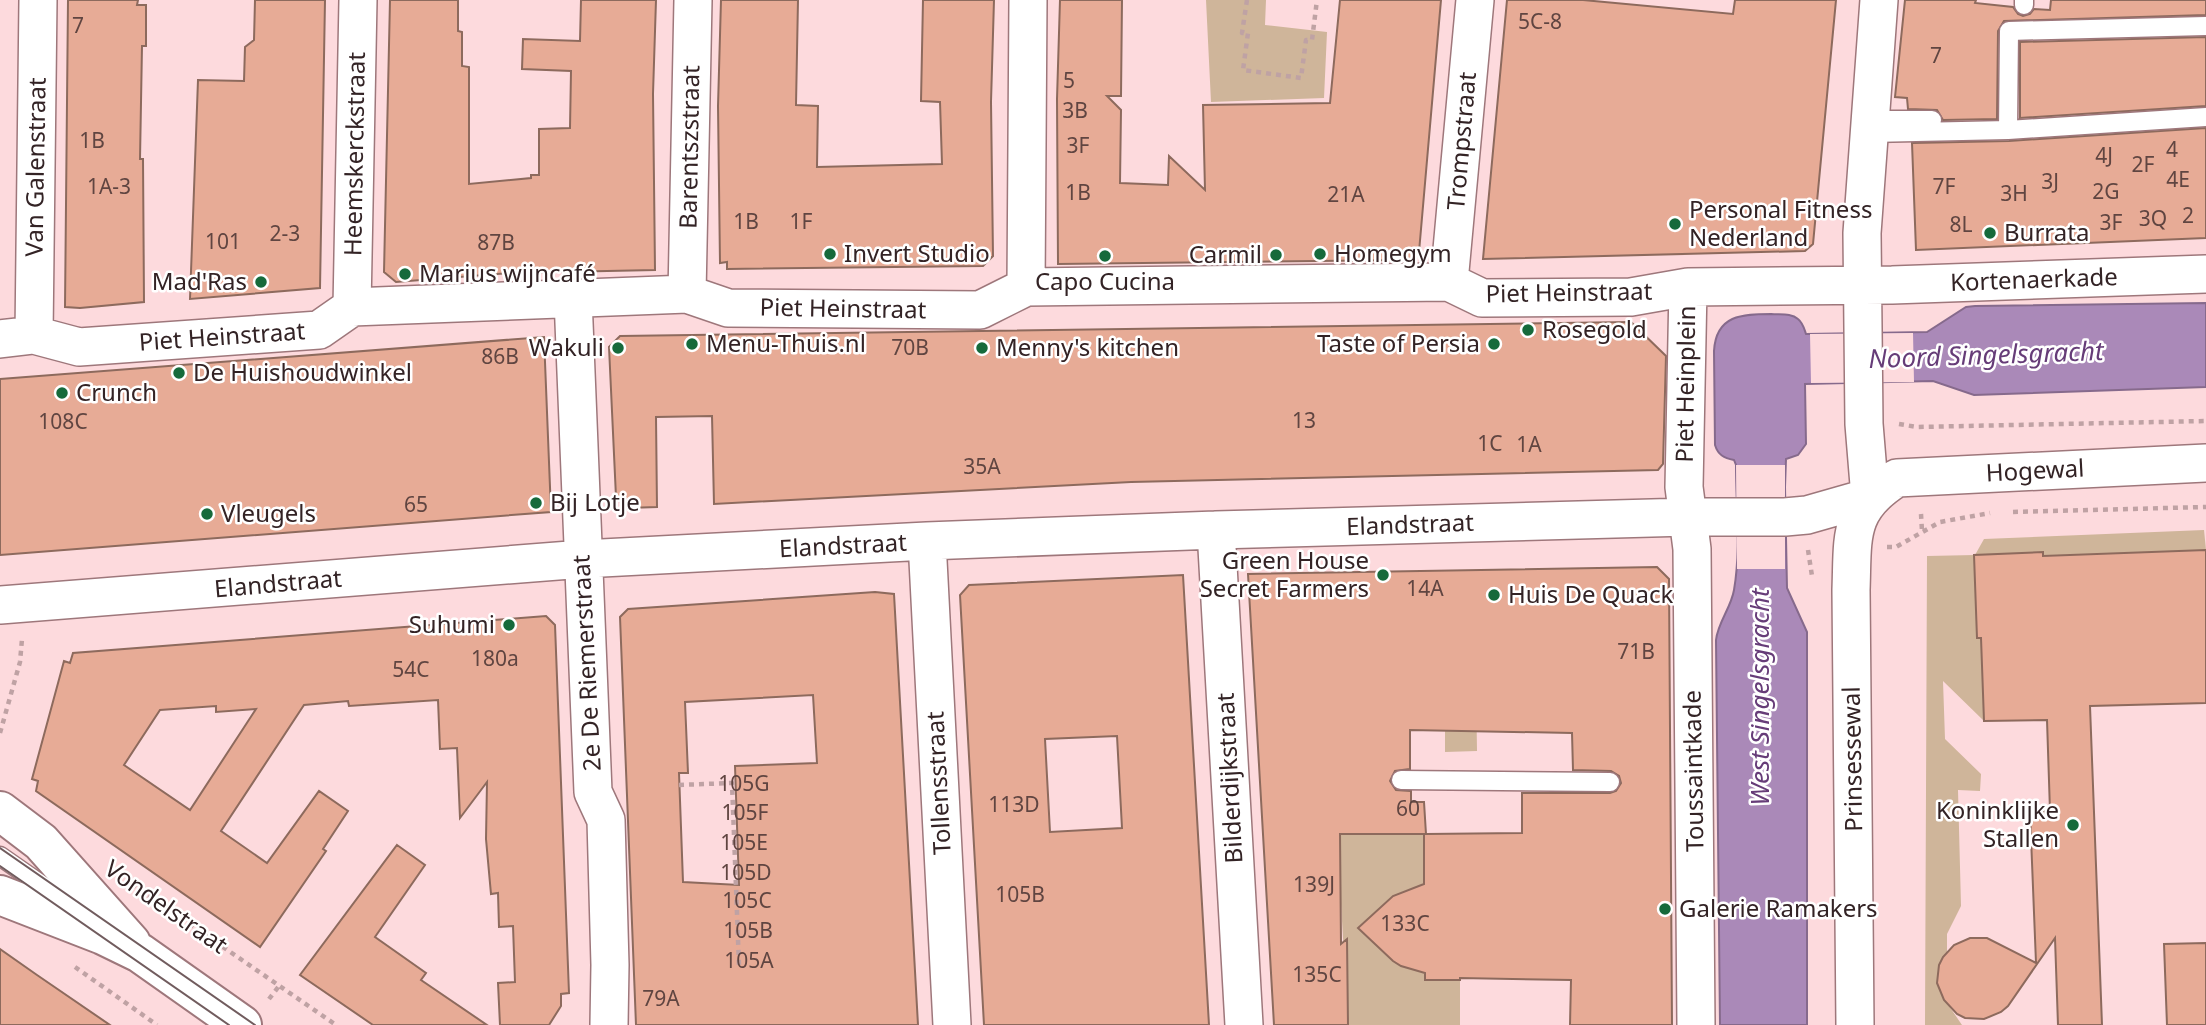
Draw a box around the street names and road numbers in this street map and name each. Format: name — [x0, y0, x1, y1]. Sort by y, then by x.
street label: Heemskerckstraat — [335, 51, 372, 256]
street label: Barentszstraat — [671, 65, 706, 229]
street label: Trompstraat — [1438, 70, 1483, 211]
street label: Van Galenstraat — [16, 77, 53, 257]
street label: Kortenaerkade — [1950, 259, 2118, 298]
street label: Piet Heinstraat — [1485, 274, 1653, 309]
street label: Piet Heinstraat — [759, 290, 927, 325]
street label: Piet Heinplein — [1667, 305, 1702, 463]
street label: Piet Heinstraat — [138, 313, 307, 358]
street label: Hogewal — [1985, 450, 2085, 489]
street label: Elandstraat — [1346, 505, 1475, 542]
street label: Elandstraat — [778, 525, 908, 564]
street label: 2e De Riemerstraat — [563, 554, 608, 772]
street label: Elandstraat — [213, 560, 343, 605]
street label: Prinsessewal — [1834, 686, 1869, 832]
street label: Toussaintkade — [1675, 690, 1710, 852]
street label: Bilderdijkstraat — [1208, 692, 1249, 864]
street label: Tollensstraat — [917, 710, 958, 856]
street label: Vondelstraat — [99, 851, 235, 960]

